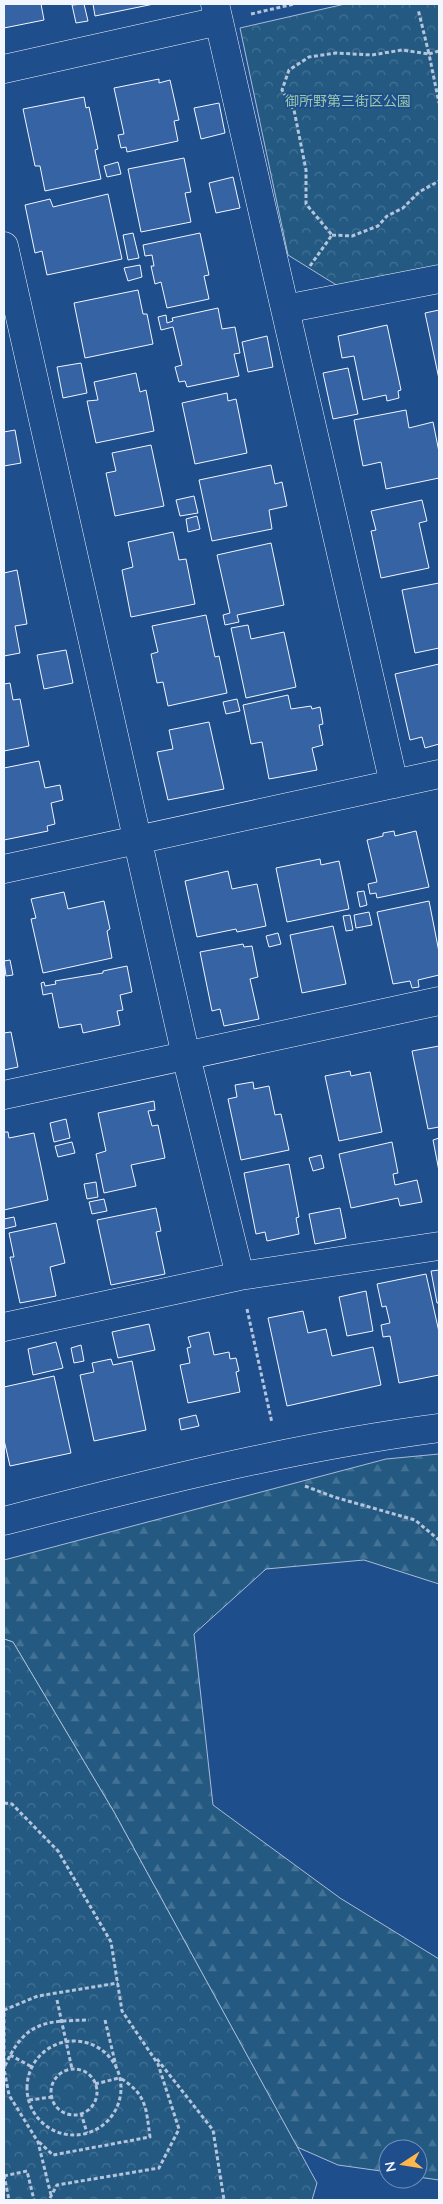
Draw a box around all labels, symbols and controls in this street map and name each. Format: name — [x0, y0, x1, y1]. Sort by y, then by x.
park label: 御所野第三街区公園 — [285, 92, 411, 110]
north arrow — [378, 2139, 428, 2189]
text: N — [380, 2160, 400, 2174]

